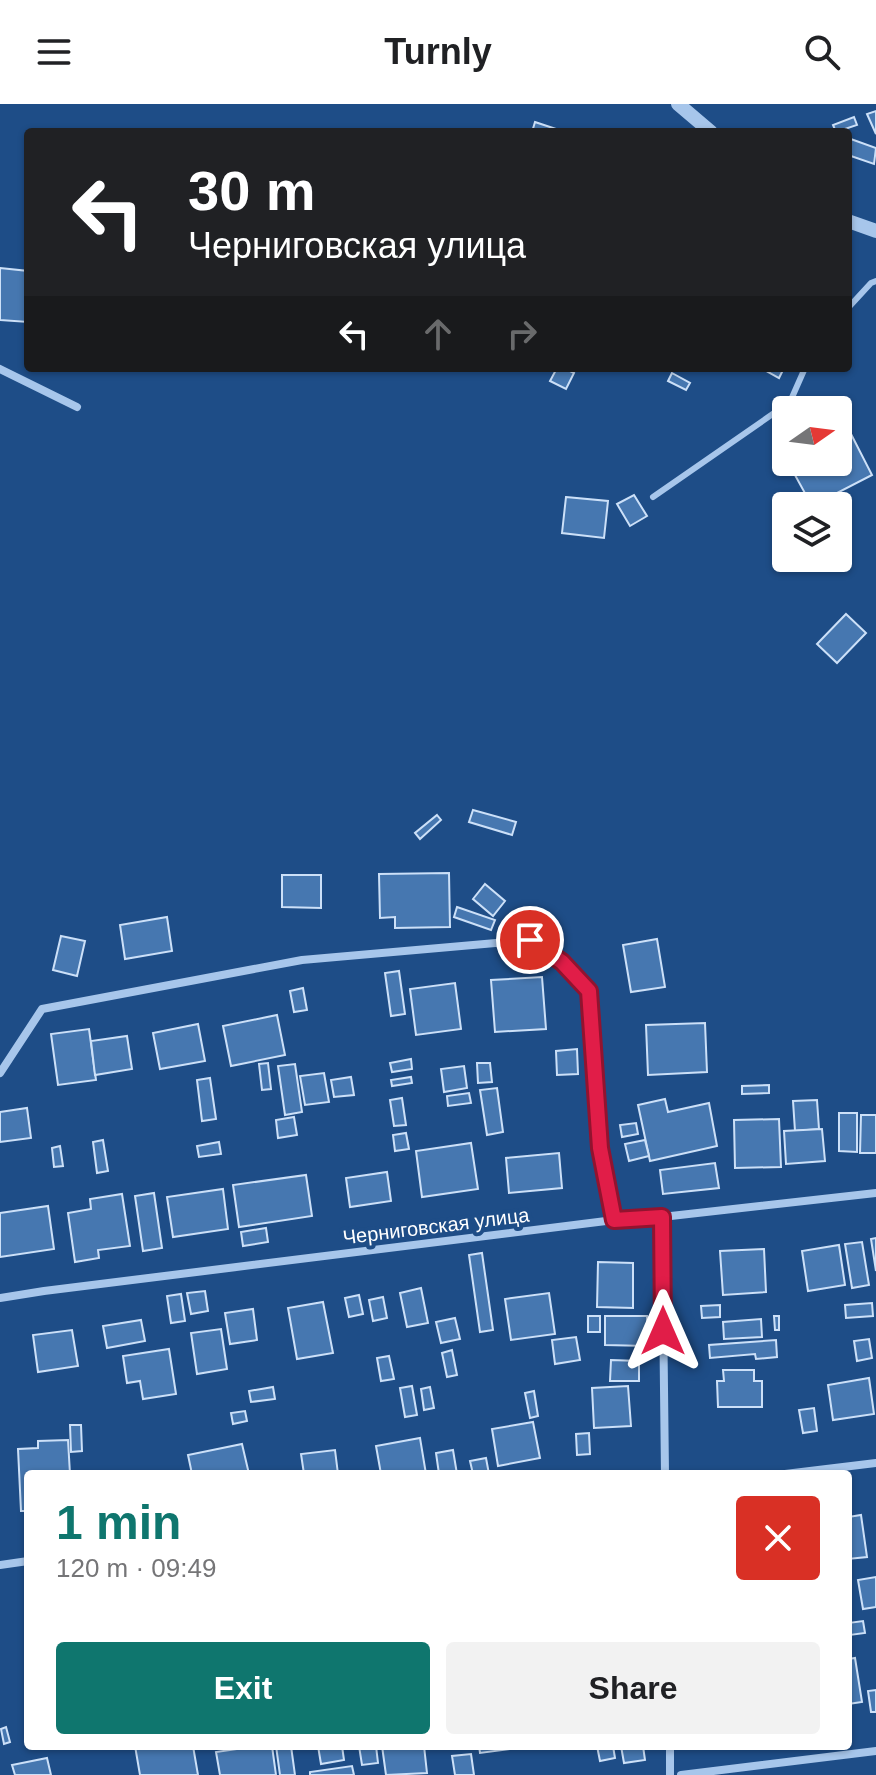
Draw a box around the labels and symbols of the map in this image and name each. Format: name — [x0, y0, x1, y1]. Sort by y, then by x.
north arrow — [772, 396, 852, 476]
pin — [496, 906, 564, 974]
street label: Черниговская улица — [341, 1204, 531, 1248]
position arrow — [621, 1289, 705, 1373]

